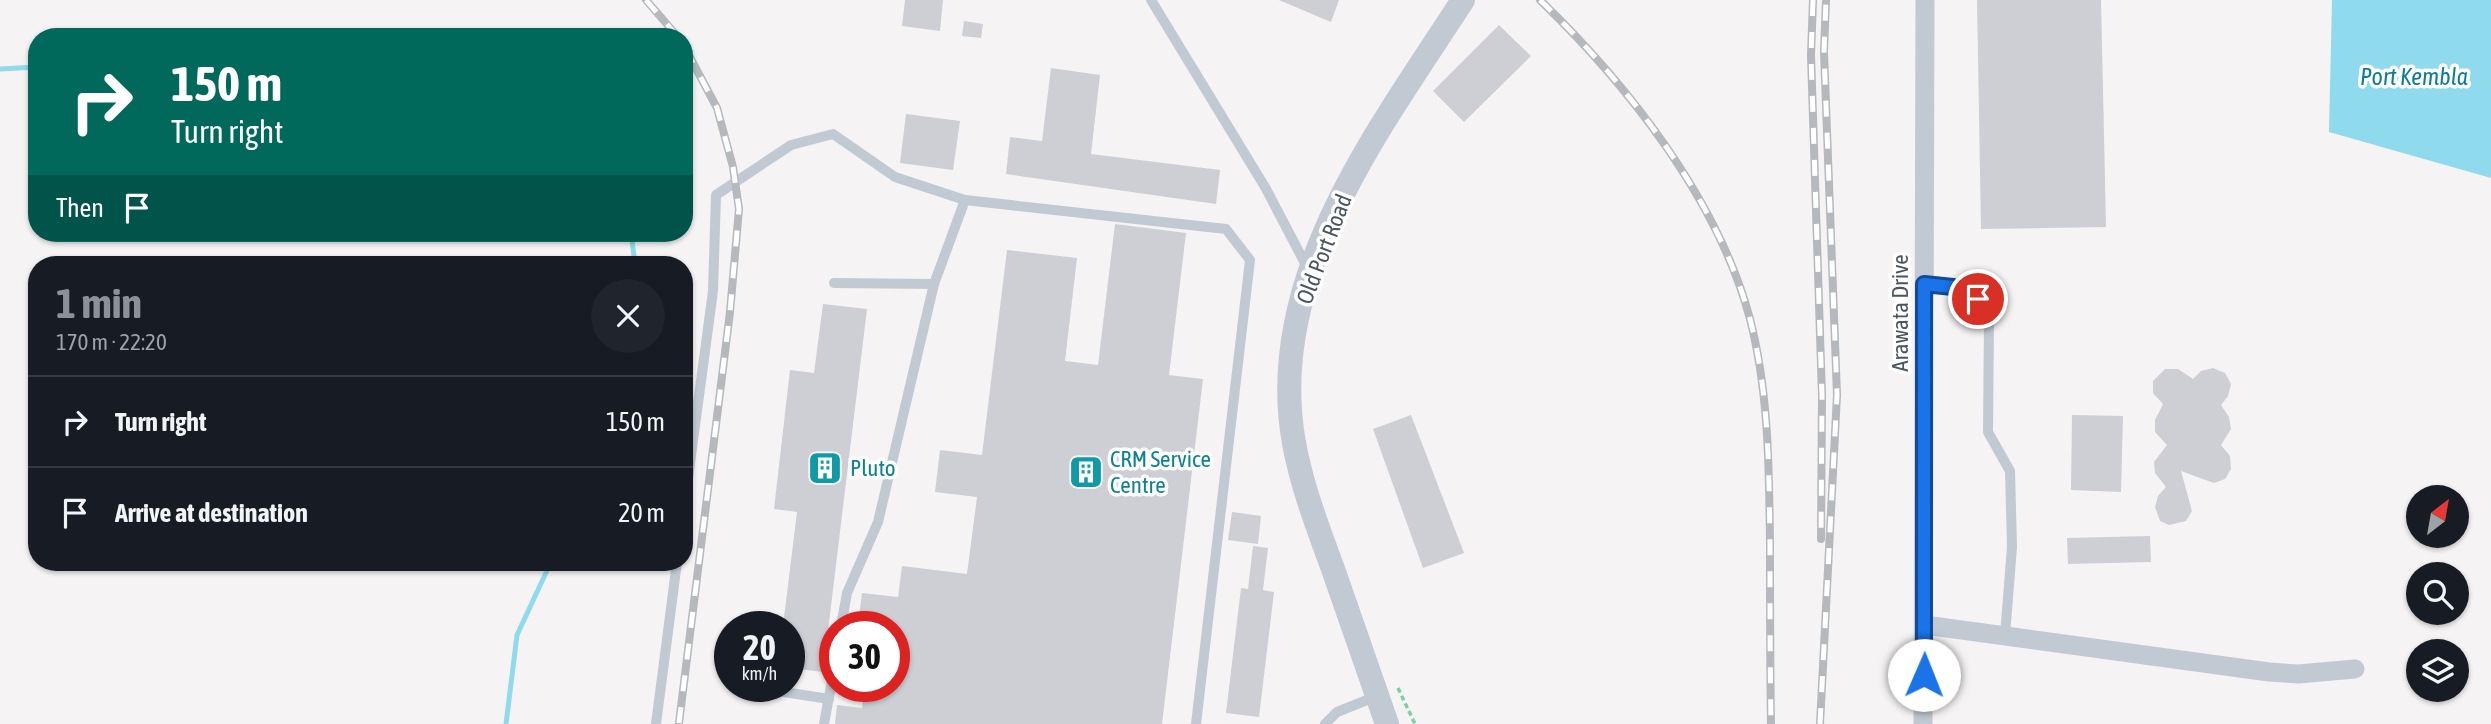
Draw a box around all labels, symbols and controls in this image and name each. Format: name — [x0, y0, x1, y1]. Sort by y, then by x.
text: 150 m — [171, 55, 282, 111]
icon: right — [56, 56, 147, 147]
water label: Port Kembla — [2360, 63, 2468, 90]
text: Turn right — [171, 113, 284, 150]
icon: arrive — [118, 189, 156, 227]
street label: Old Port Road — [1291, 190, 1357, 308]
text: Then — [56, 193, 104, 223]
street label: Arawata Drive — [1887, 254, 1913, 372]
pin — [1948, 269, 2008, 329]
text: 1 min — [56, 279, 142, 327]
button: close — [591, 279, 665, 353]
icon: arrive — [1959, 280, 1997, 318]
text: 170 m · 22:20 — [56, 329, 167, 355]
icon: right — [56, 403, 94, 441]
text: Turn right — [115, 407, 206, 437]
text: 150 m — [606, 407, 665, 437]
place label: CRM Service Centre — [1110, 446, 1211, 498]
building icon: Pluto — [806, 449, 844, 487]
building icon: CRM Service Centre — [1067, 453, 1105, 491]
place label: Pluto — [850, 455, 896, 481]
north arrow — [2406, 485, 2469, 548]
map controls — [2406, 485, 2469, 702]
icon: arrive — [56, 494, 94, 532]
text: Arrive at destination — [115, 498, 308, 528]
text: 20 m — [618, 498, 665, 528]
button: search — [2406, 562, 2469, 625]
speed limit sign: 30 — [819, 611, 910, 702]
text: 20 — [743, 627, 776, 667]
position arrow — [1887, 638, 1961, 712]
button: layers — [2406, 639, 2469, 702]
text: km/h — [742, 663, 777, 684]

